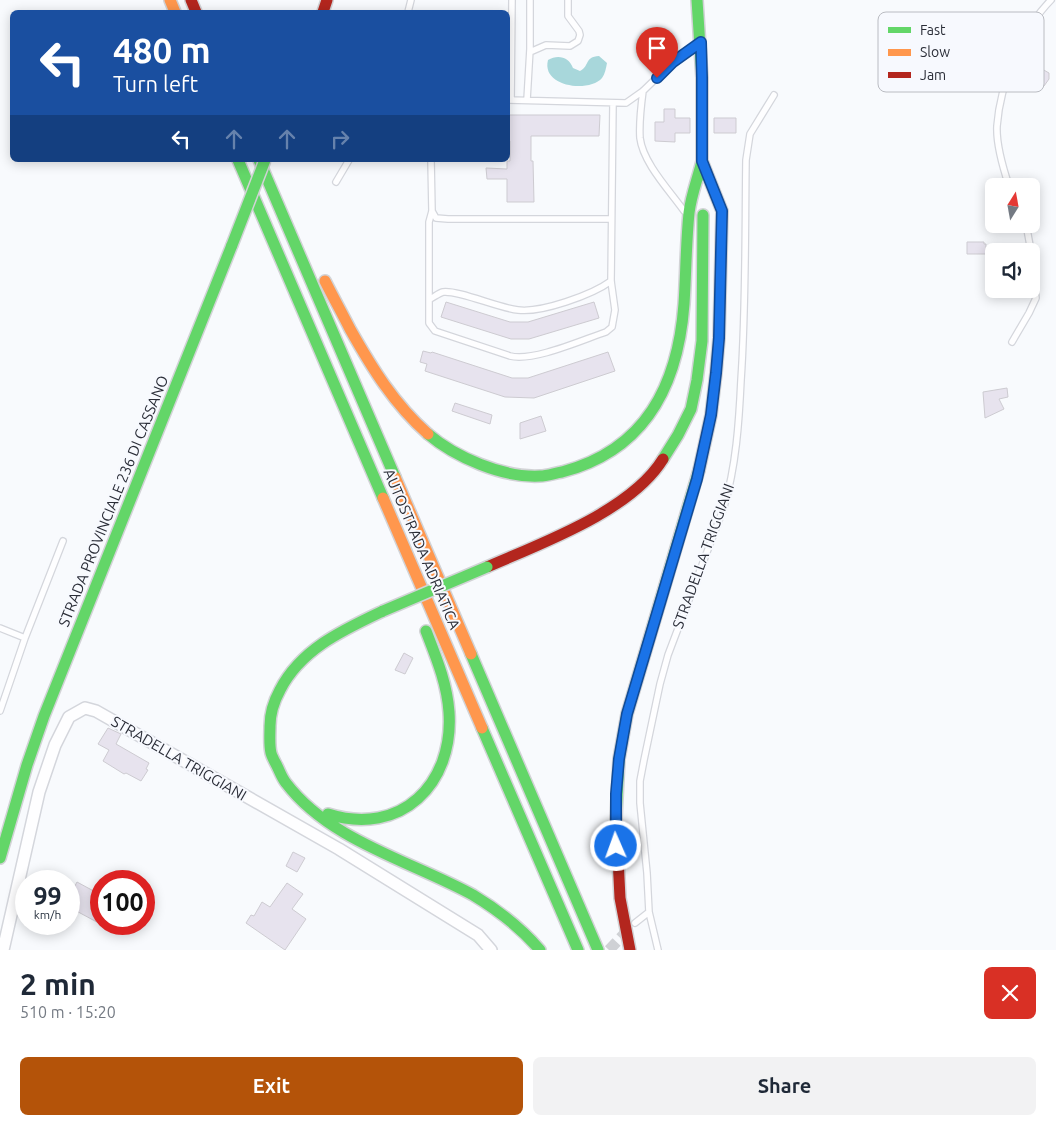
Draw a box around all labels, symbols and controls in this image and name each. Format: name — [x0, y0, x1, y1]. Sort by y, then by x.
legend — [878, 12, 1044, 92]
text: Fast — [920, 22, 946, 38]
pin — [636, 27, 678, 78]
icon: left — [30, 30, 95, 95]
text: 480 m — [113, 30, 211, 70]
icon: arrive — [643, 34, 671, 62]
text: Slow — [920, 44, 950, 60]
text: Jam — [920, 67, 946, 83]
text: Turn left — [113, 71, 198, 96]
icon: left — [167, 125, 195, 153]
icon: ahead — [220, 125, 248, 153]
icon: ahead — [273, 125, 301, 153]
icon: right — [326, 125, 354, 153]
north arrow — [985, 178, 1040, 232]
map controls — [985, 178, 1040, 298]
button: sound — [985, 243, 1040, 298]
street label: STRADA PROVINCIALE 236 DI CASSANO — [55, 373, 171, 629]
street label: AUTOSTRADA ADRIATICA — [380, 466, 464, 632]
street label: STRADELLA TRIGGIANI — [669, 481, 737, 631]
street label: STRADELLA TRIGGIANI — [108, 712, 250, 804]
position arrow — [589, 819, 641, 871]
speed limit sign: 100 — [90, 870, 155, 935]
text: 99 — [33, 882, 62, 910]
text: km/h — [34, 908, 61, 921]
text: 2 min — [20, 967, 96, 1001]
button: close — [984, 967, 1036, 1019]
text: 510 m · 15:20 — [20, 1003, 116, 1021]
button: Exit — [20, 1057, 523, 1115]
button: Share — [533, 1057, 1036, 1115]

